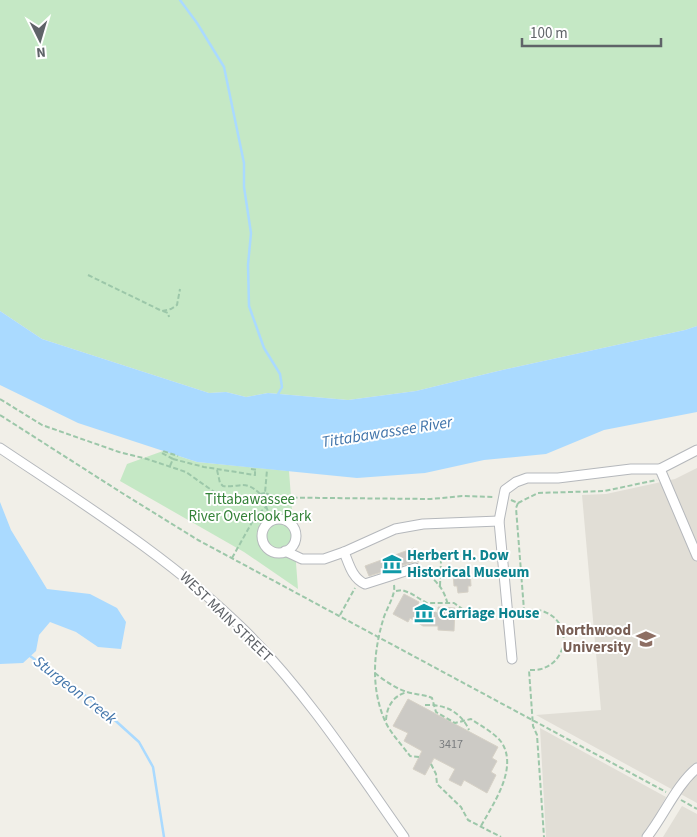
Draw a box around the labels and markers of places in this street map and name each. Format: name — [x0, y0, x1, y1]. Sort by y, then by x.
place label: Herbert H. Dow Historical Museum — [407, 545, 529, 583]
museum icon: Herbert H. Dow Historical Museum — [381, 553, 403, 575]
museum icon: Carriage House — [413, 602, 435, 624]
place label: Carriage House — [439, 603, 540, 624]
place label: Northwood University — [556, 620, 631, 658]
school or university icon: Northwood University — [635, 628, 657, 650]

